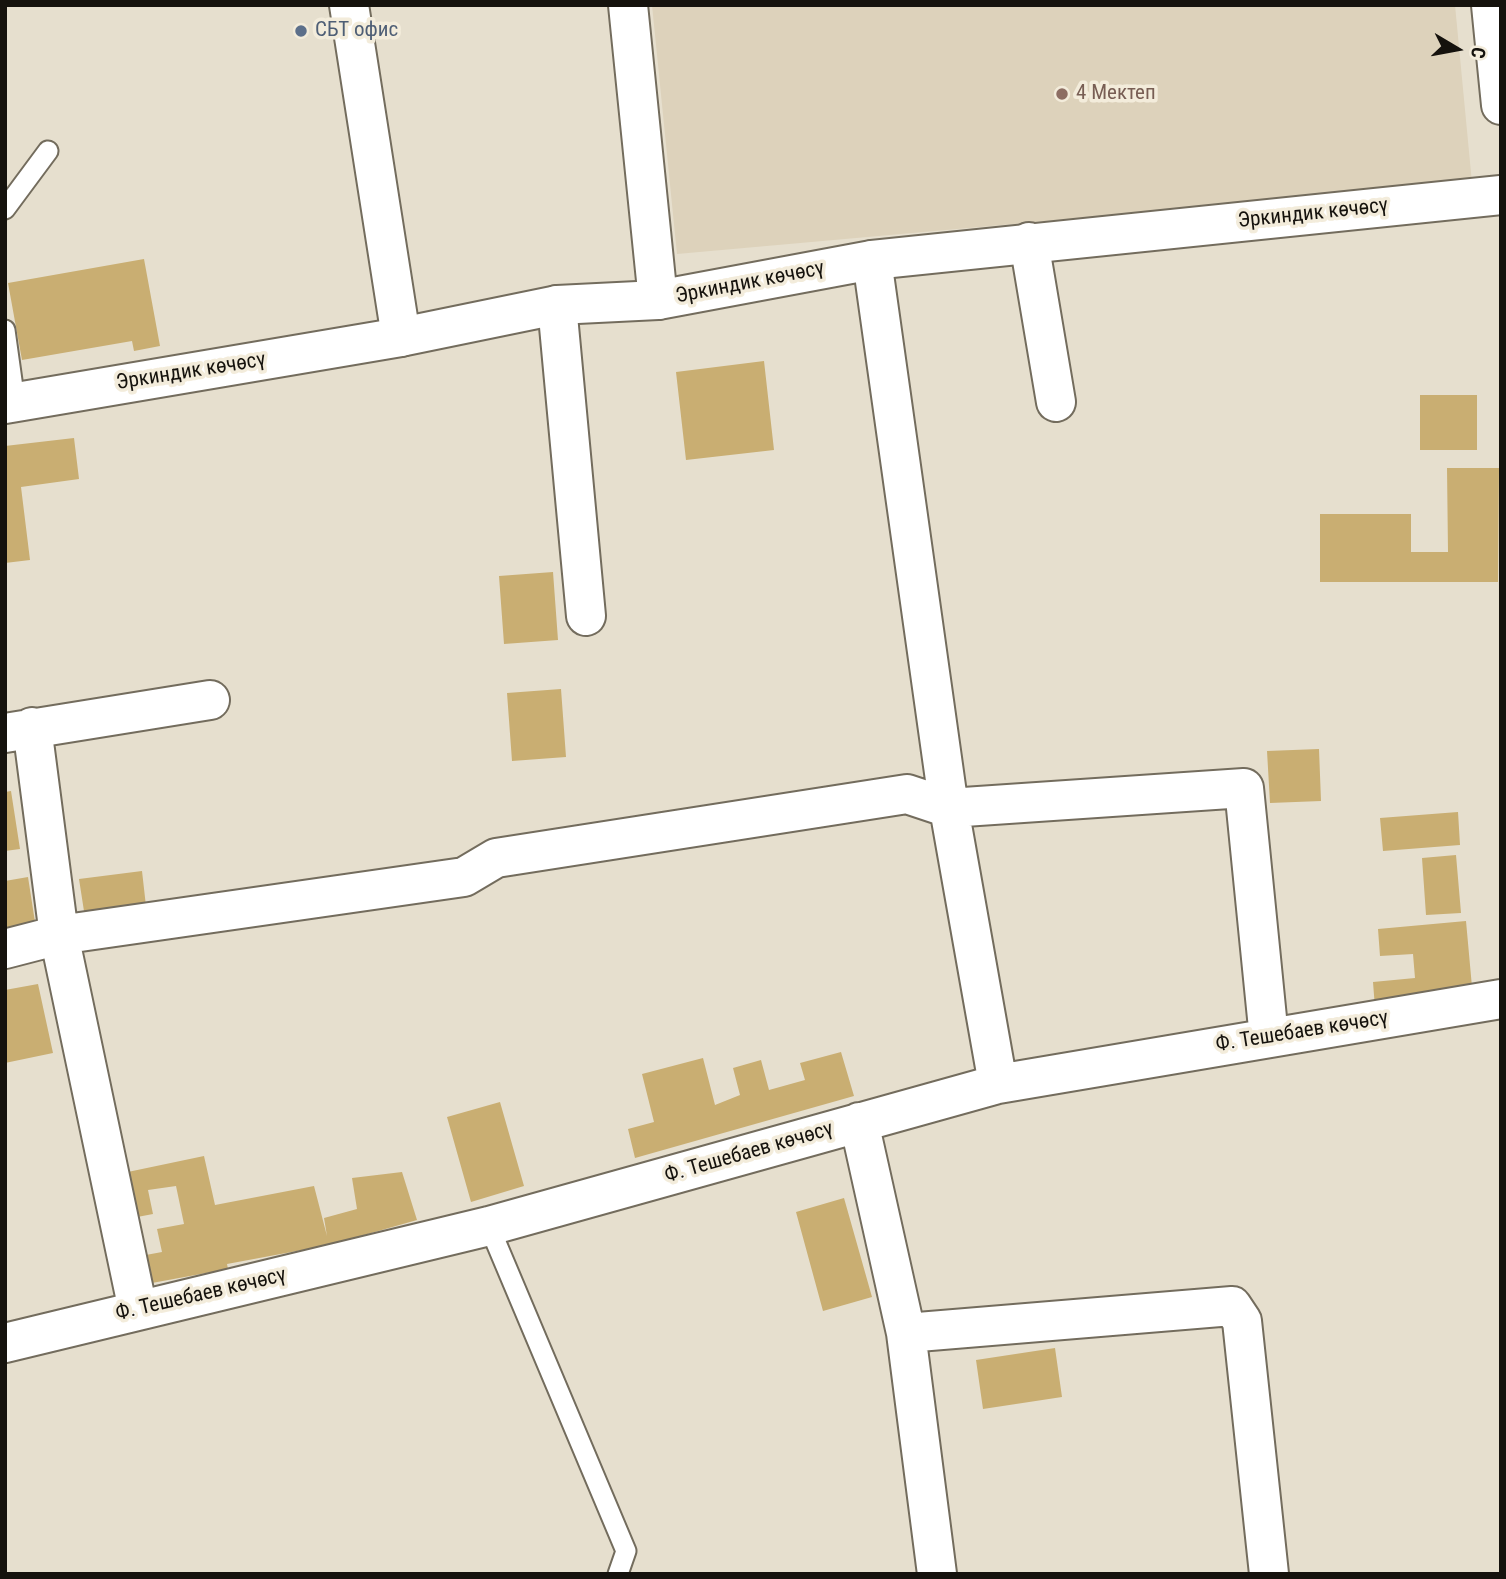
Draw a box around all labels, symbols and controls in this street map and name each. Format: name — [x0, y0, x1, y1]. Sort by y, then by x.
north arrow — [1422, 14, 1492, 84]
place label: СБТ офис — [315, 18, 398, 44]
marker: СБТ офис — [293, 23, 309, 39]
text: С — [1466, 45, 1490, 60]
place label: 4 Мектеп — [1076, 81, 1156, 107]
marker: 4 Мектеп — [1054, 86, 1070, 102]
street label: Эркиндик көчөсү — [1237, 194, 1389, 234]
street label: Эркиндик көчөсү — [673, 256, 827, 310]
street label: Эркиндик көчөсү — [114, 348, 268, 396]
street label: Ф. Тешебаев көчөсү — [1214, 1006, 1390, 1058]
street label: Ф. Тешебаев көчөсү — [662, 1117, 836, 1189]
street label: Ф. Тешебаев көчөсү — [113, 1263, 289, 1327]

